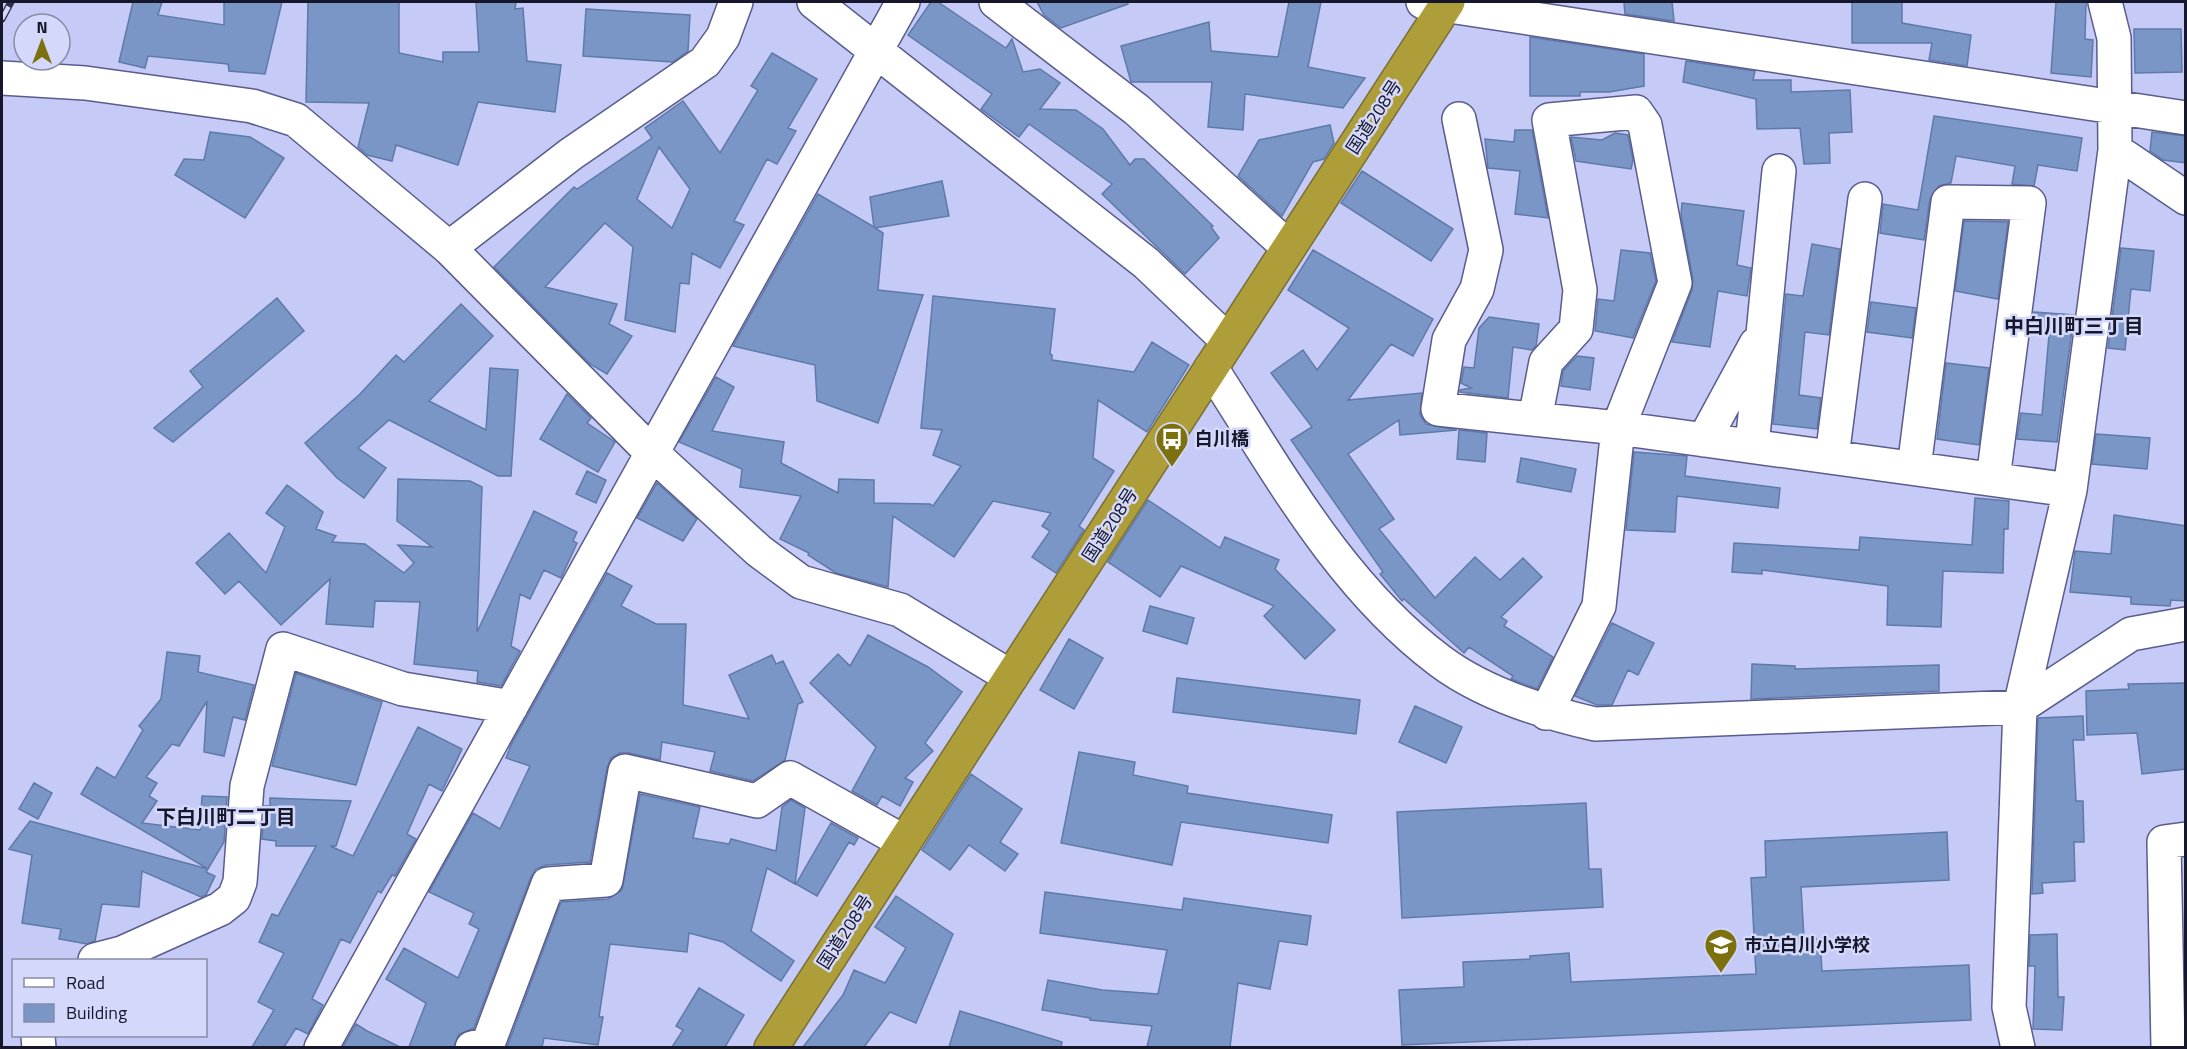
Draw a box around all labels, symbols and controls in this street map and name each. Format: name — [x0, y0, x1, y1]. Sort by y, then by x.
north arrow — [12, 12, 72, 72]
text: N — [36, 15, 48, 39]
street label: 国道208号 — [1339, 74, 1408, 159]
district label: 中白川町三丁目 — [2004, 310, 2144, 341]
bus stop icon: 白川橋 — [1154, 421, 1190, 468]
place label: 白川橋 — [1195, 425, 1249, 452]
street label: 国道208号 — [1075, 482, 1144, 567]
district label: 下白川町二丁目 — [156, 801, 296, 832]
street label: 国道208号 — [810, 889, 879, 974]
school or university icon: 市立白川小学校 — [1703, 927, 1739, 974]
place label: 市立白川小学校 — [1744, 931, 1870, 958]
legend — [12, 959, 207, 1037]
text: Road — [66, 969, 105, 996]
text: Building — [66, 999, 127, 1026]

